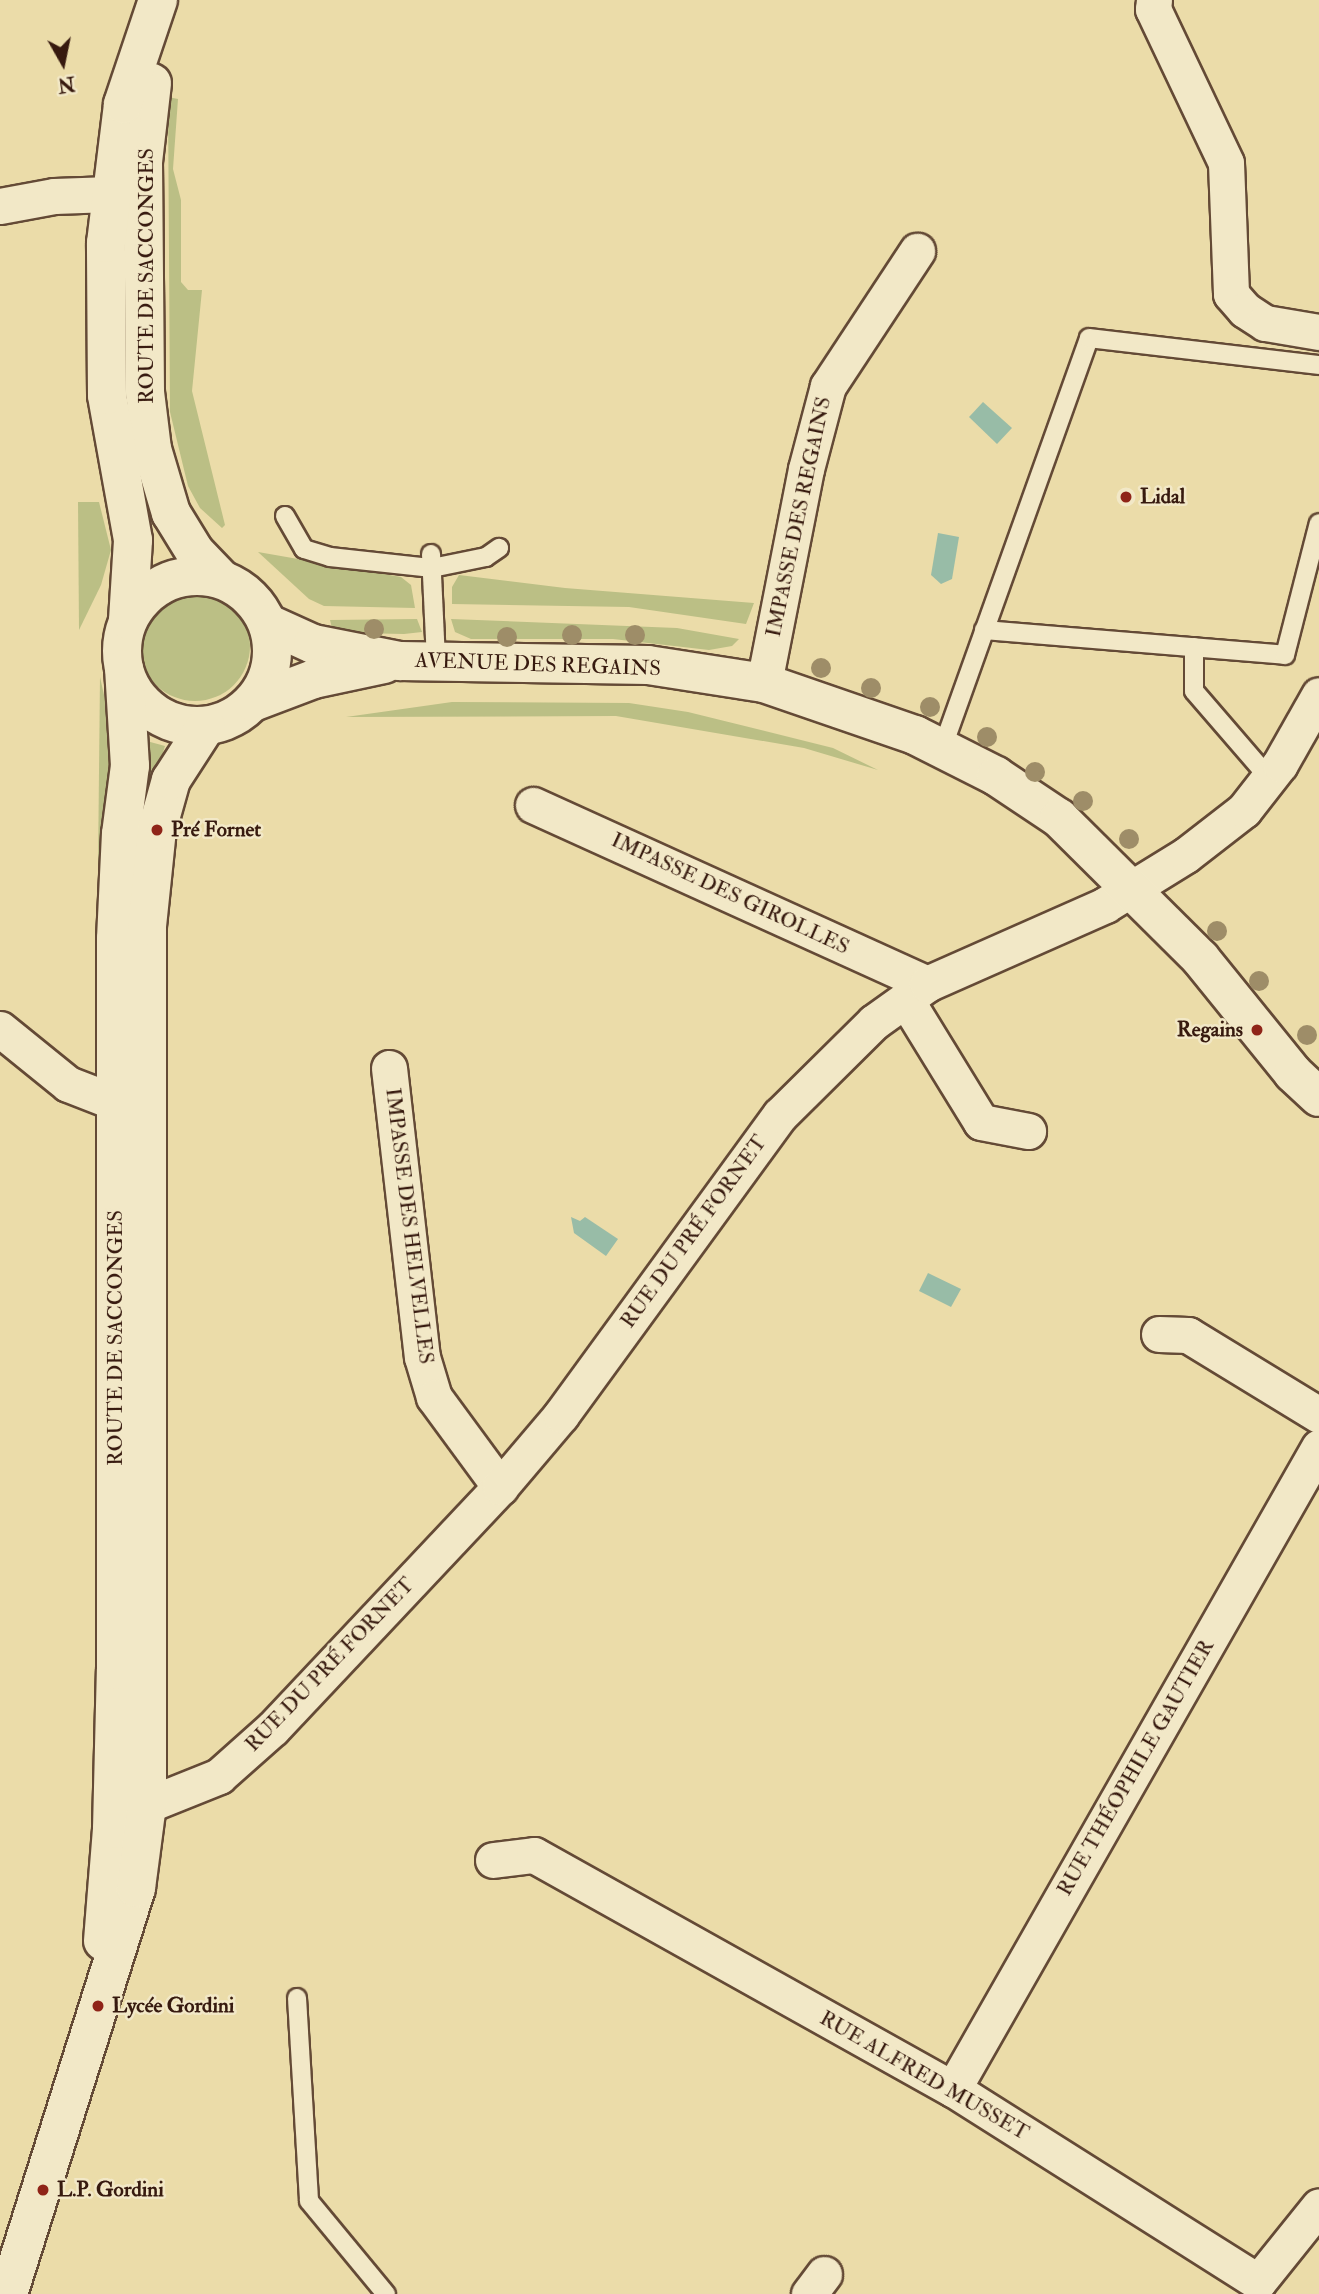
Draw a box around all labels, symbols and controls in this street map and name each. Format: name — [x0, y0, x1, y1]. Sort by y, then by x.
north arrow — [28, 28, 98, 98]
text: N — [56, 71, 77, 97]
street label: ROUTE DE SACCONGES — [134, 148, 160, 404]
street label: IMPASSE DES REGAINS — [761, 395, 837, 639]
place label: Lidal — [1140, 484, 1185, 510]
marker: Lidal — [1118, 489, 1134, 505]
street label: AVENUE DES REGAINS — [415, 648, 661, 682]
place label: Pré Fornet — [171, 817, 261, 843]
marker: Pré Fornet — [149, 822, 165, 838]
street label: IMPASSE DES GIROLLES — [607, 828, 853, 960]
place label: Regains — [1177, 1017, 1243, 1043]
marker: Regains — [1249, 1022, 1265, 1038]
street label: IMPASSE DES HELVELLES — [380, 1087, 438, 1365]
street label: RUE DU PRÉ FORNET — [616, 1131, 772, 1333]
street label: ROUTE DE SACCONGES — [103, 1210, 129, 1466]
street label: RUE DU PRÉ FORNET — [240, 1573, 420, 1757]
street label: RUE THÉOPHILE GAUTIER — [1052, 1635, 1220, 1901]
place label: Lycée Gordini — [112, 1993, 234, 2019]
marker: Lycée Gordini — [90, 1998, 106, 2014]
street label: RUE ALFRED MUSSET — [815, 2006, 1033, 2146]
place label: L.P. Gordini — [57, 2177, 164, 2203]
marker: L.P. Gordini — [35, 2182, 51, 2198]

